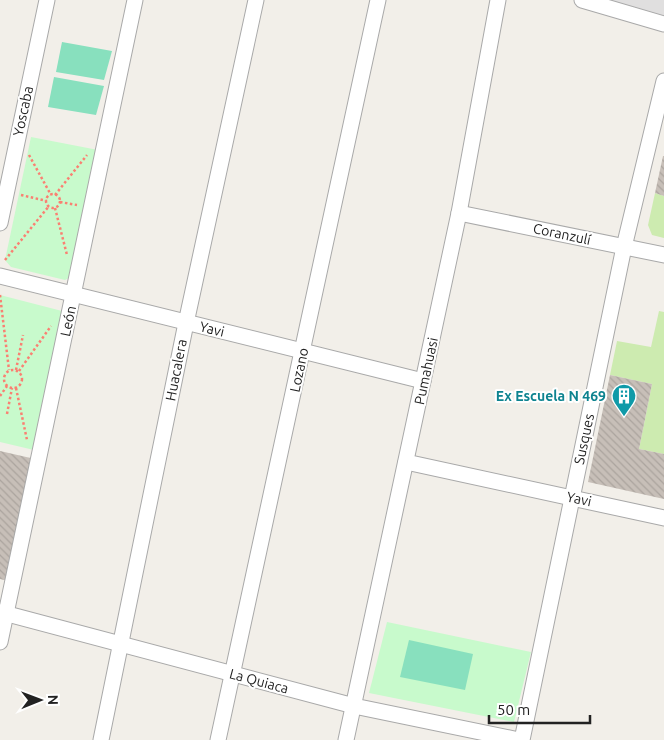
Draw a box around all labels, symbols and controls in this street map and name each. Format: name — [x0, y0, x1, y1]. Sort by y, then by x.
street label: Yoscaba — [10, 84, 36, 138]
street label: Coranzulí — [532, 220, 593, 248]
street label: León — [57, 304, 79, 338]
street label: Yavi — [198, 318, 226, 340]
street label: Pumahuasi — [411, 336, 441, 406]
street label: Huacalera — [162, 338, 190, 402]
street label: Lozano — [286, 346, 312, 394]
building icon: Ex Escuela N 469 — [611, 383, 637, 417]
place label: Ex Escuela N 469 — [496, 388, 606, 404]
street label: Susques — [571, 412, 597, 466]
street label: Yavi — [565, 489, 593, 509]
street label: La Quiaca — [228, 665, 290, 697]
north arrow — [15, 675, 65, 725]
scale bar — [489, 692, 590, 724]
text: N — [45, 694, 61, 705]
text: 50 m — [497, 701, 530, 718]

